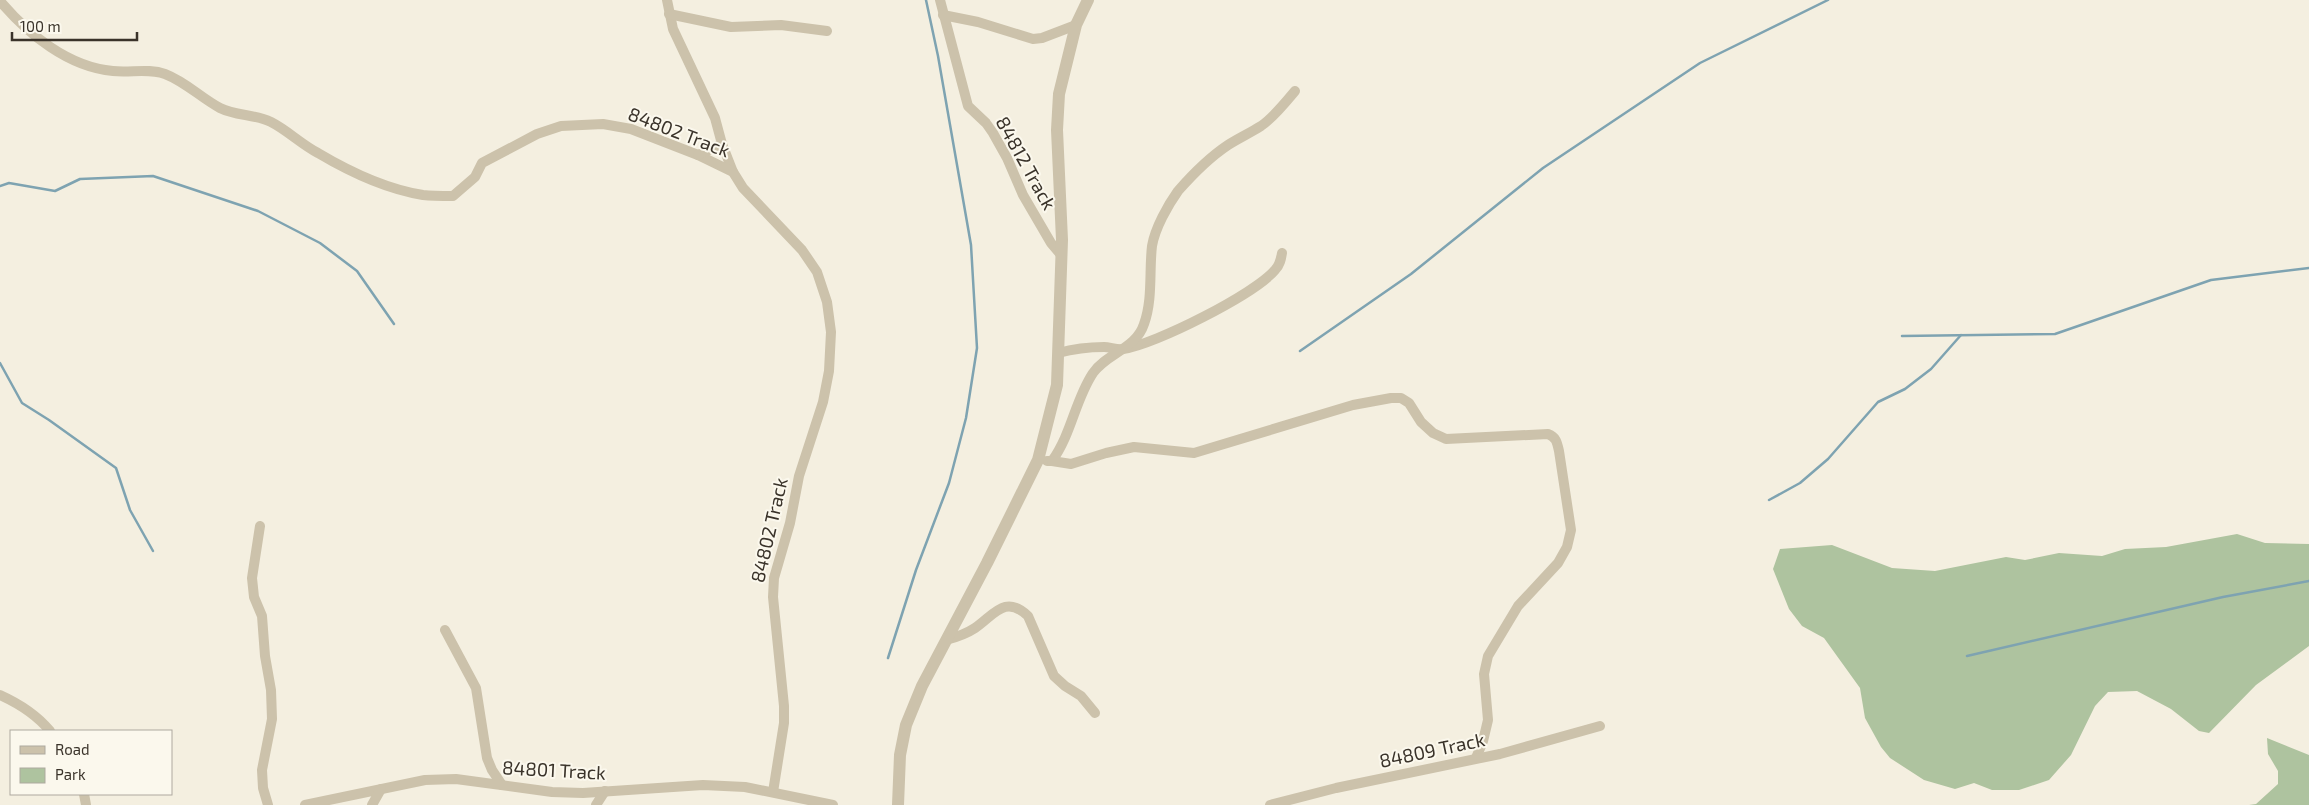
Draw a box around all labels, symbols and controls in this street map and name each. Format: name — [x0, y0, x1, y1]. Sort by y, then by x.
scale bar — [12, 10, 138, 42]
text: 100 m — [20, 17, 61, 35]
street label: 84802 Track — [625, 102, 734, 162]
street label: 84812 Track — [991, 112, 1062, 214]
street label: 84802 Track — [745, 475, 792, 585]
street label: 84809 Track — [1377, 727, 1487, 772]
legend — [10, 730, 172, 795]
text: Road — [55, 740, 90, 758]
street label: 84801 Track — [502, 755, 607, 784]
text: Park — [55, 765, 86, 783]

